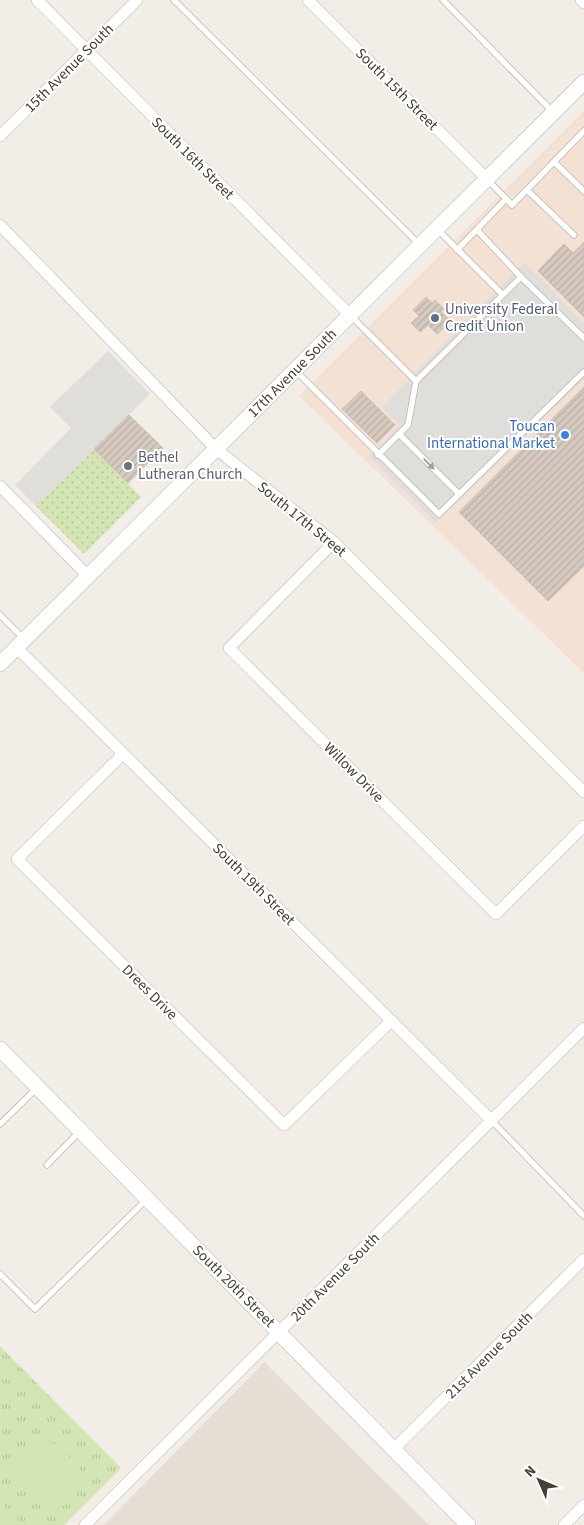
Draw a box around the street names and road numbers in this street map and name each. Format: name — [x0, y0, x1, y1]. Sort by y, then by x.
street label: 15th Avenue South — [20, 19, 118, 117]
street label: South 15th Street — [351, 43, 443, 135]
street label: South 16th Street — [147, 112, 239, 204]
street label: 17th Avenue South — [243, 324, 341, 422]
street label: South 17th Street — [253, 477, 351, 562]
street label: Willow Drive — [319, 738, 388, 807]
street label: South 19th Street — [208, 838, 300, 930]
street label: Drees Drive — [117, 960, 182, 1025]
street label: 20th Avenue South — [286, 1228, 384, 1326]
street label: South 20th Street — [188, 1240, 280, 1332]
street label: 21st Avenue South — [441, 1307, 538, 1404]

